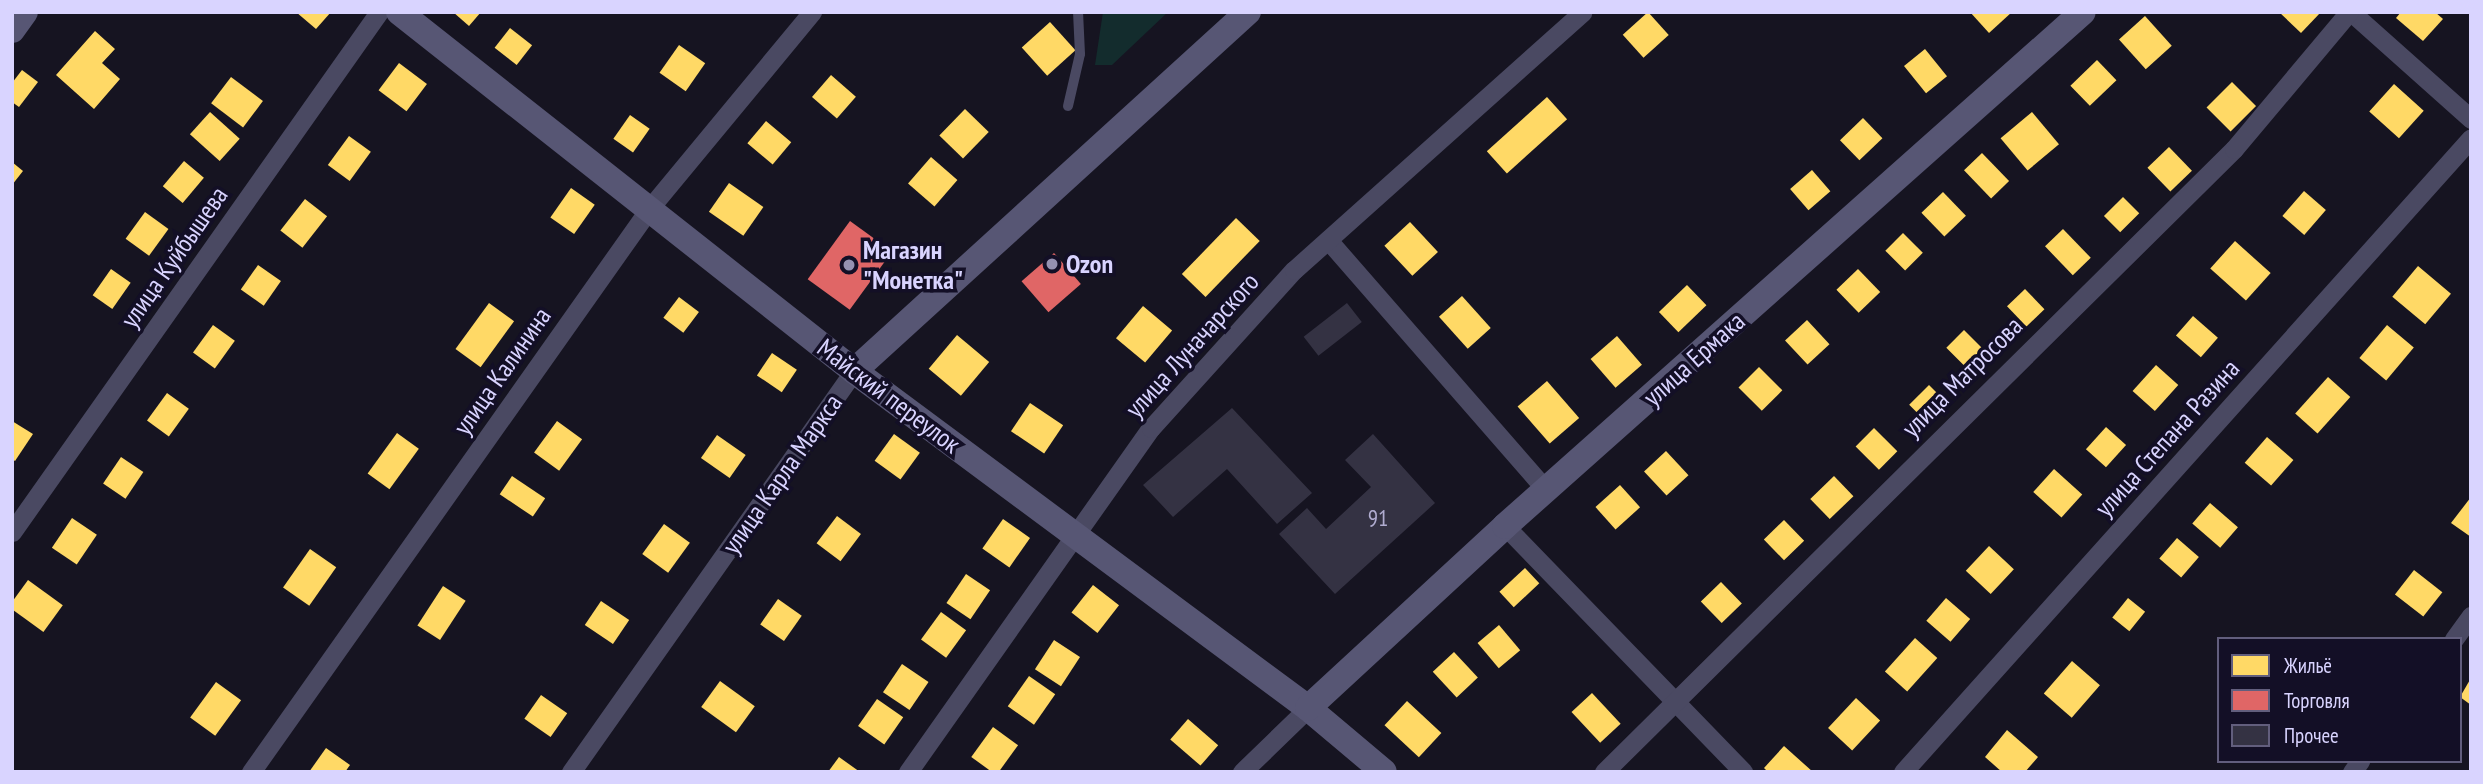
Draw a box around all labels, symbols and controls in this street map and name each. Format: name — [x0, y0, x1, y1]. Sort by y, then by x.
street label: улица Куйбышева — [114, 180, 234, 334]
place label: Магазин "Монетка" — [863, 234, 963, 296]
place label: Ozon — [1066, 248, 1113, 280]
marker: Ozon — [1044, 256, 1060, 272]
marker: Магазин "Монетка" — [841, 257, 857, 273]
street label: улица Луначарского — [1119, 266, 1265, 424]
street label: улица Калинина — [447, 301, 557, 441]
street label: улица Ермака — [1637, 305, 1751, 413]
street label: улица Матросова — [1895, 310, 2029, 444]
street label: Майский переулок — [811, 332, 967, 460]
street label: улица Степана Разина — [2088, 353, 2246, 523]
street label: улица Карла Маркса — [715, 388, 849, 560]
house number: 91 — [1368, 504, 1388, 532]
legend — [2217, 637, 2462, 763]
text: Жильё — [2284, 652, 2332, 679]
text: Торговля — [2284, 687, 2350, 714]
text: Прочее — [2284, 722, 2339, 749]

